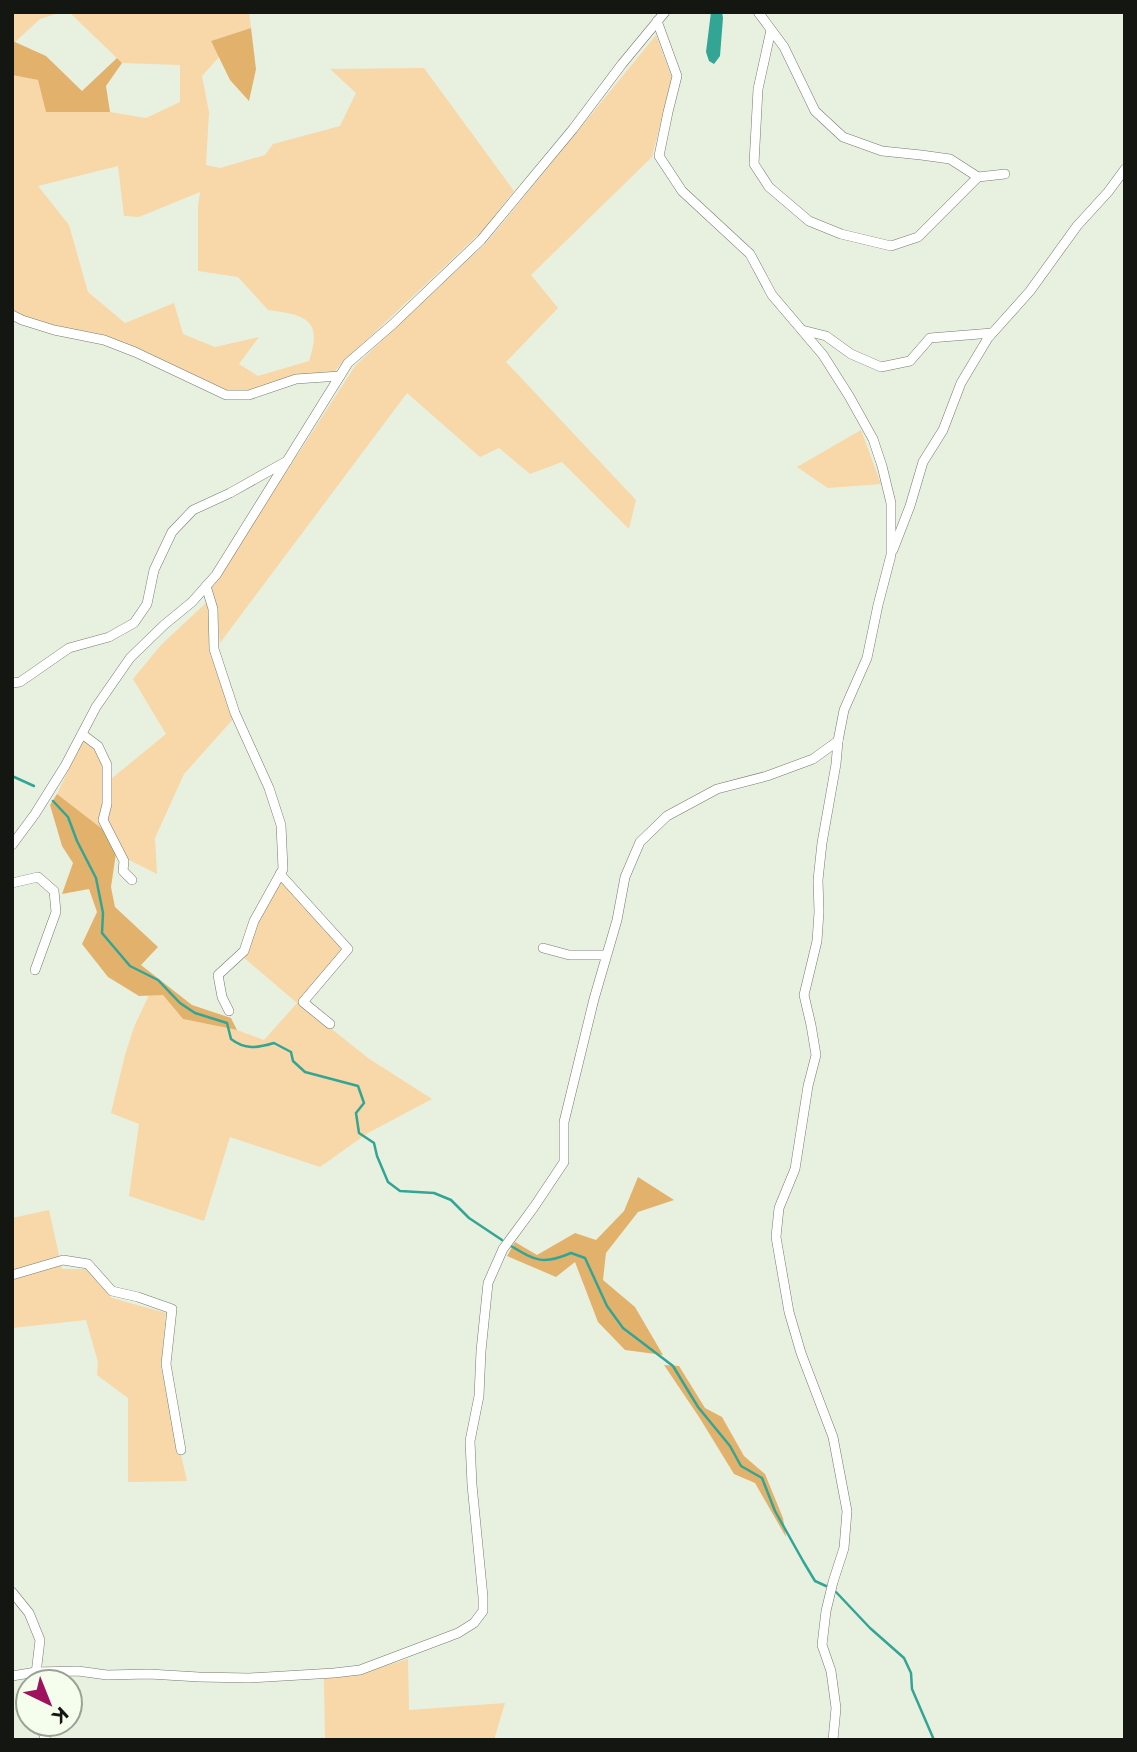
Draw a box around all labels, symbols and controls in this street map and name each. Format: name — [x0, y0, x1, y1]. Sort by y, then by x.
north arrow — [14, 1668, 84, 1738]
text: K — [47, 1702, 73, 1729]

